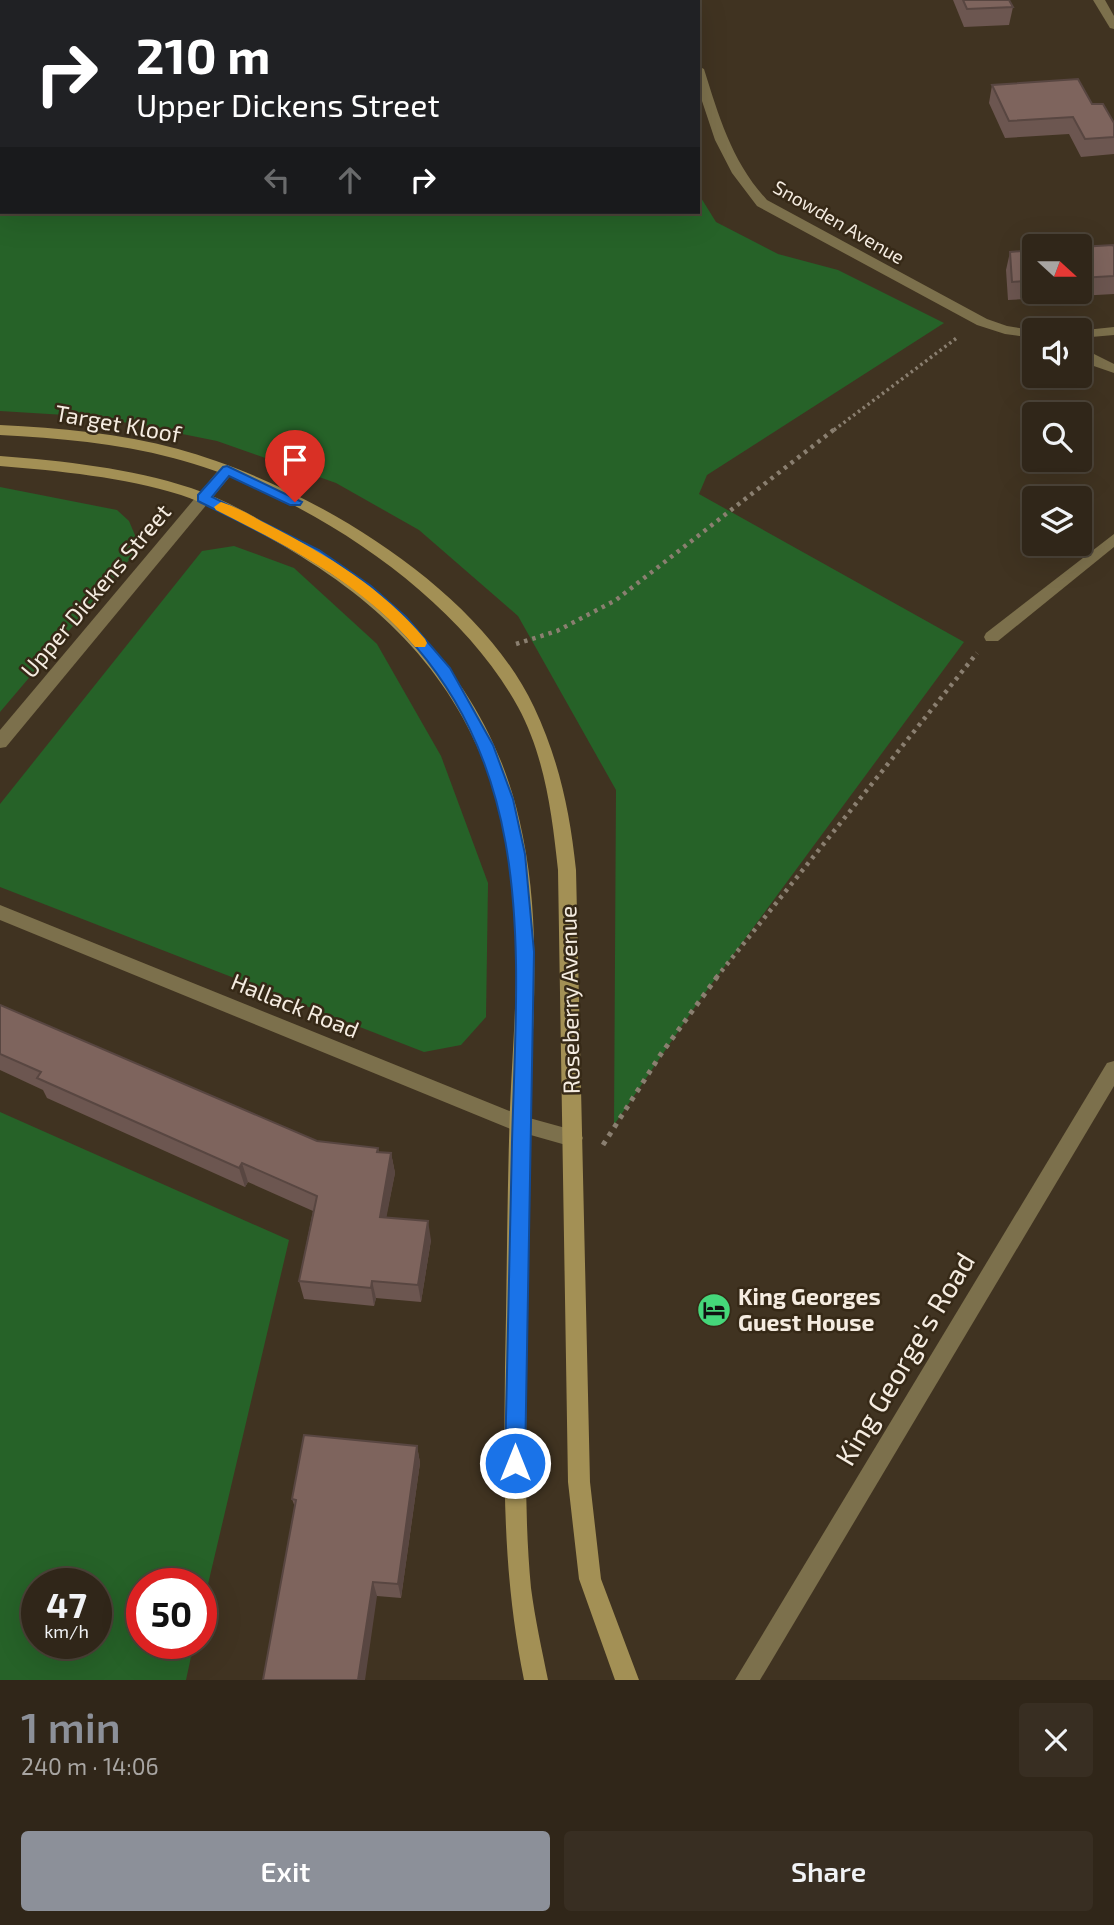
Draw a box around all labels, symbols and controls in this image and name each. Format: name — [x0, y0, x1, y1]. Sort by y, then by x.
text: 210 m — [136, 25, 270, 84]
icon: right — [21, 28, 112, 119]
text: Upper Dickens Street — [136, 85, 440, 123]
icon: left — [258, 161, 296, 199]
icon: ahead — [331, 161, 369, 199]
icon: right — [404, 161, 442, 199]
street label: Snowden Avenue — [770, 175, 909, 268]
north arrow — [1022, 234, 1092, 304]
map controls — [1022, 234, 1092, 556]
button: sound — [1022, 318, 1092, 388]
street label: Target Kloof — [53, 398, 184, 448]
button: search — [1022, 402, 1092, 472]
pin — [265, 430, 325, 502]
icon: arrive — [276, 441, 314, 479]
button: layers — [1022, 486, 1092, 556]
street label: Upper Dickens Street — [14, 498, 176, 683]
street label: Roseberry Avenue — [553, 906, 585, 1094]
street label: Hallack Road — [227, 967, 363, 1043]
street label: King George's Road — [827, 1246, 981, 1471]
place label: King Georges Guest House — [738, 1282, 881, 1336]
hotel icon: King Georges Guest House — [695, 1291, 733, 1329]
position arrow — [478, 1426, 552, 1500]
speed limit sign: 50 — [126, 1568, 217, 1659]
text: 47 — [46, 1583, 87, 1625]
text: km/h — [44, 1620, 89, 1642]
text: 1 min — [21, 1701, 121, 1751]
button: close — [1019, 1703, 1093, 1777]
text: 240 m · 14:06 — [21, 1752, 159, 1780]
button: Exit — [21, 1831, 550, 1911]
button: Share — [564, 1831, 1093, 1911]

